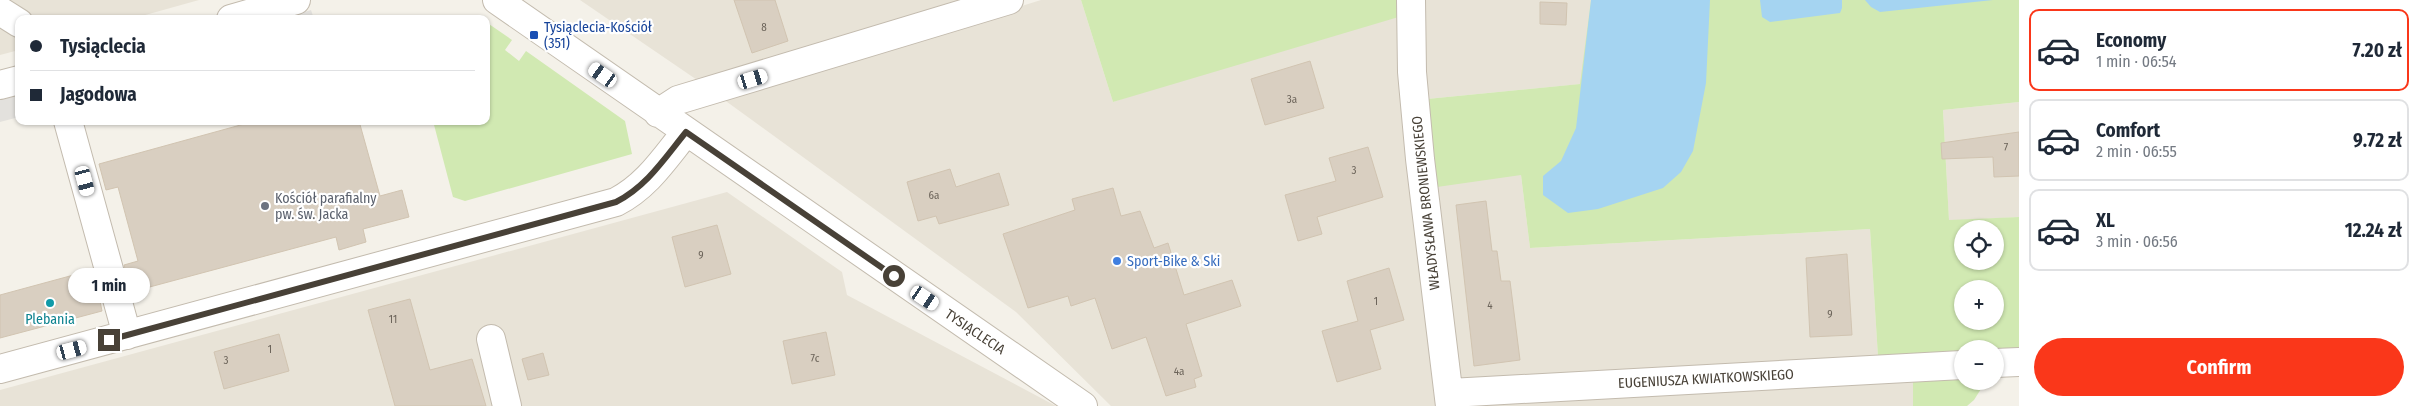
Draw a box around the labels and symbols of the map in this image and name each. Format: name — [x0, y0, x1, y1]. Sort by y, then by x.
place label: Tysiąclecia-Kościół (351) — [544, 19, 653, 52]
house number: 8 — [761, 21, 767, 34]
marker: Tysiąclecia-Kościół (351) — [528, 29, 540, 41]
car — [586, 60, 619, 90]
car — [736, 67, 769, 91]
house number: 3a — [1287, 93, 1297, 106]
street label: WŁADYSŁAWA BRONIEWSKIEGO — [1408, 115, 1444, 291]
house number: 7 — [2004, 141, 2009, 154]
house number: 3 — [1352, 164, 1357, 177]
car — [73, 165, 96, 197]
house number: 6a — [929, 189, 939, 202]
place label: Kościół parafialny pw. św. Jacka — [275, 190, 377, 223]
marker: Kościół parafialny pw. św. Jacka — [259, 200, 271, 212]
house number: 9 — [698, 249, 704, 262]
place label: Sport-Bike & Ski — [1127, 253, 1220, 270]
marker: Sport-Bike & Ski — [1111, 255, 1123, 267]
route start — [883, 265, 905, 287]
callout: 1 min — [68, 268, 150, 302]
car — [908, 283, 941, 313]
house number: 1 — [1374, 295, 1378, 308]
marker: Plebania — [44, 297, 56, 309]
house number: 4 — [1487, 299, 1493, 312]
street label: TYSIĄCLECIA — [942, 306, 1009, 359]
house number: 9 — [1827, 308, 1833, 321]
place label: Plebania — [25, 311, 75, 328]
house number: 11 — [389, 313, 397, 326]
route end — [98, 329, 120, 351]
car — [55, 339, 88, 361]
house number: 1 — [268, 343, 272, 356]
house number: 7c — [811, 352, 820, 365]
house number: 3 — [224, 354, 229, 367]
house number: 4a — [1174, 365, 1184, 378]
street label: EUGENIUSZA KWIATKOWSKIEGO — [1618, 366, 1795, 392]

